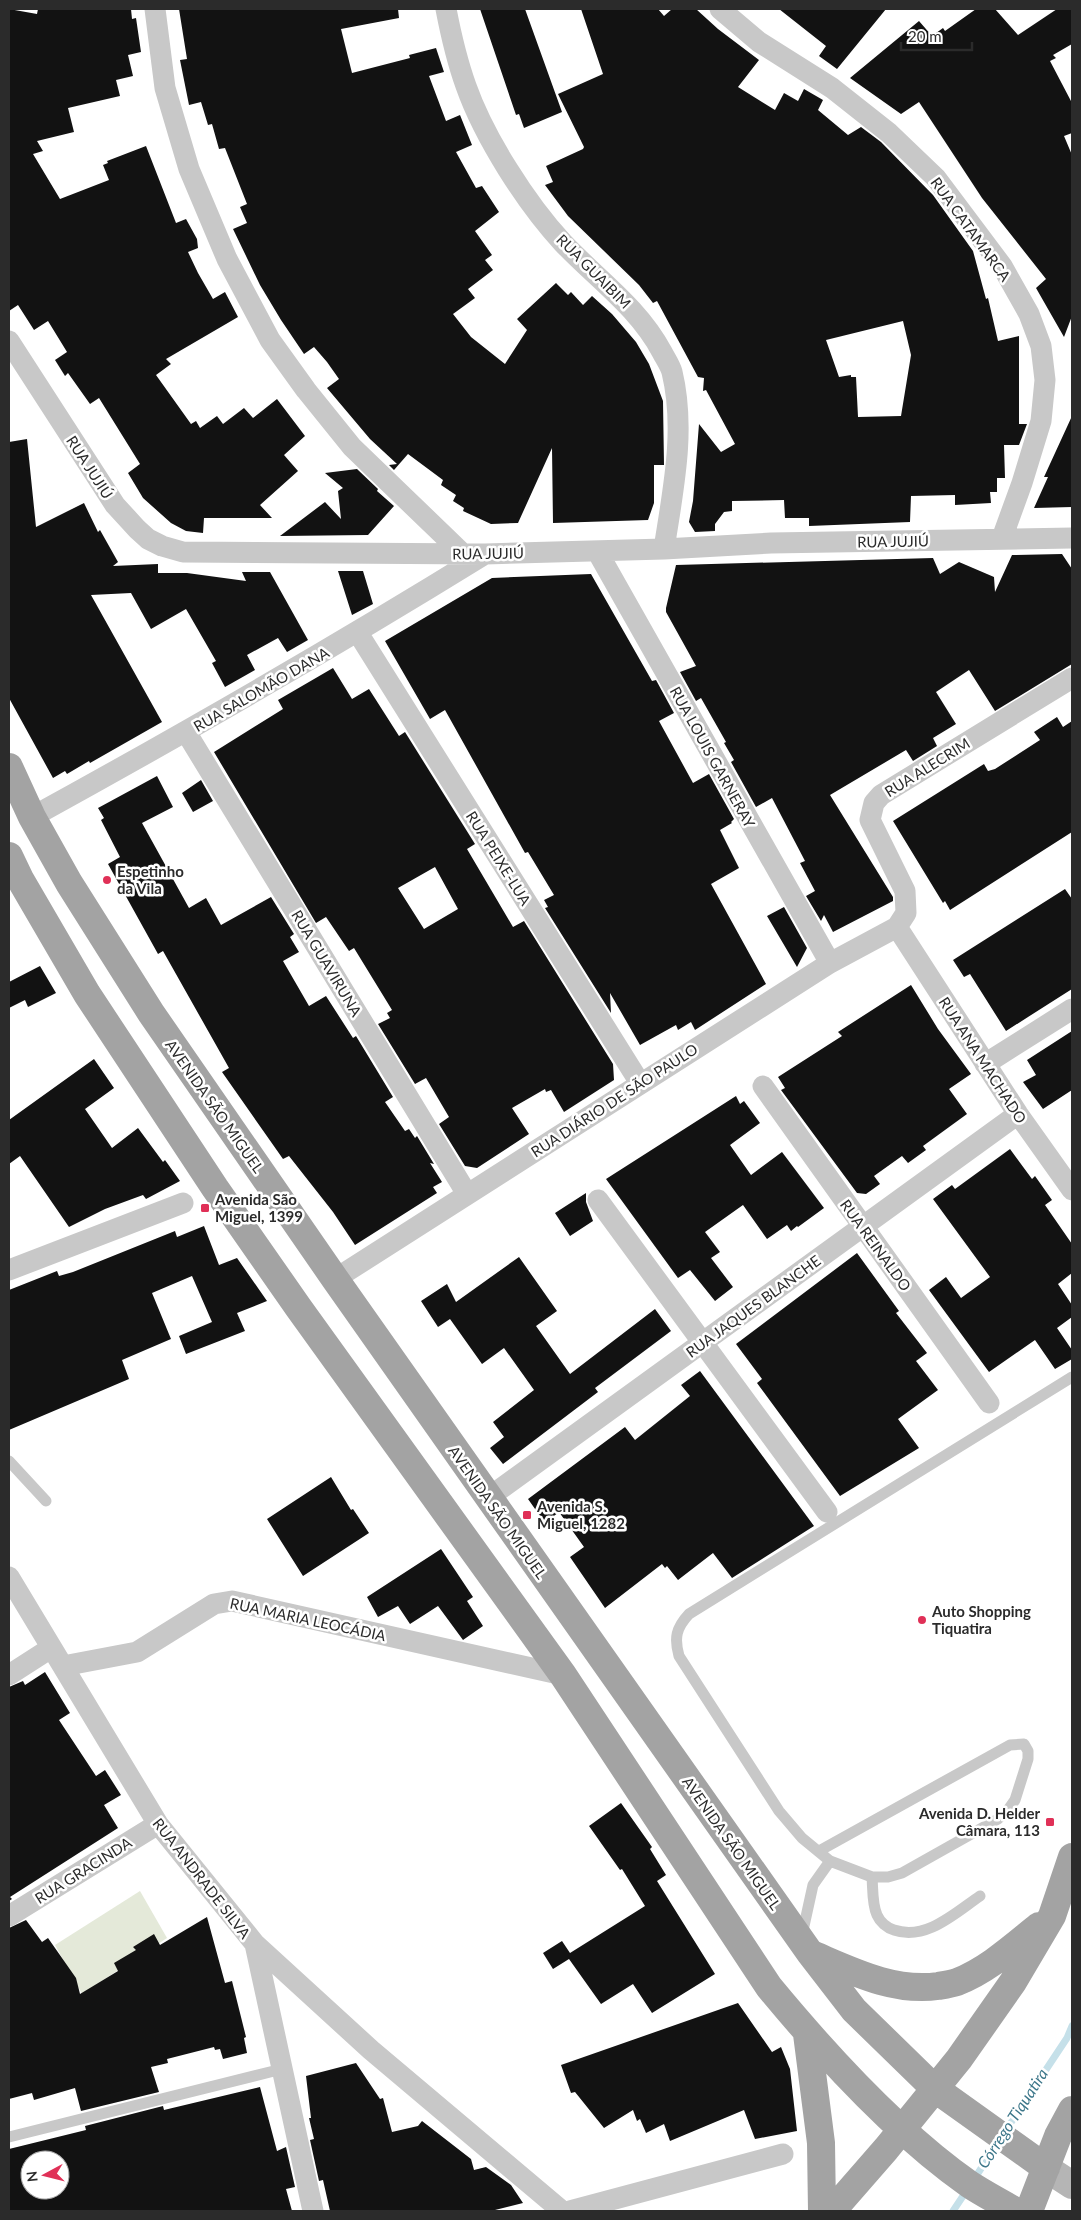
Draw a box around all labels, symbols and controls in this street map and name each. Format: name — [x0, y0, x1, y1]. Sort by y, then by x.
scale bar — [901, 20, 972, 52]
text: 20 m — [908, 27, 942, 45]
street label: RUA CATAMARCA — [927, 173, 1015, 285]
street label: RUA GUAIBIM — [553, 230, 635, 312]
street label: RUA JUJIÚ — [63, 432, 117, 502]
street label: RUA JUJIÚ — [857, 531, 929, 551]
street label: RUA JUJIÚ — [452, 543, 524, 563]
street label: RUA SALOMÃO DANA — [190, 642, 333, 735]
street label: RUA LOUIS GARNERAY — [667, 683, 760, 831]
street label: RUA ALECRIM — [881, 734, 973, 800]
street label: RUA PEIXE-LUA — [463, 808, 536, 909]
place label: Espetinho da Vila — [117, 862, 184, 897]
marker: Espetinho da Vila — [101, 874, 113, 886]
street label: RUA GUAVIRUNA — [288, 906, 366, 1020]
street label: RUA ANA MACHADO — [935, 993, 1031, 1127]
street label: AVENIDA SÃO MIGUEL — [162, 1036, 268, 1176]
street label: RUA DIÁRIO DE SÃO PAULO — [527, 1039, 701, 1161]
place label: Avenida São Miguel, 1399 — [214, 1190, 303, 1225]
street label: RUA REINALDO — [837, 1196, 915, 1294]
marker: Avenida São Miguel, 1399 — [199, 1202, 211, 1214]
street label: RUA JAQUES BLANCHE — [682, 1251, 824, 1361]
street label: AVENIDA SÃO MIGUEL — [445, 1442, 551, 1582]
place label: Avenida S. Miguel, 1282 — [536, 1497, 625, 1532]
marker: Avenida S. Miguel, 1282 — [521, 1509, 533, 1521]
street label: RUA MARIA LEOCÁDIA — [228, 1594, 388, 1644]
place label: Auto Shopping Tiquatira — [931, 1602, 1031, 1637]
marker: Auto Shopping Tiquatira — [916, 1614, 928, 1626]
street label: AVENIDA SÃO MIGUEL — [679, 1773, 785, 1913]
place label: Avenida D. Helder Câmara, 113 — [918, 1804, 1040, 1839]
street label: RUA ANDRADE SILVA — [149, 1814, 255, 1942]
marker: Avenida D. Helder Câmara, 113 — [1044, 1816, 1056, 1828]
street label: RUA GRACINDA — [31, 1833, 135, 1907]
water label: Córrego Tiquatira — [973, 2065, 1051, 2171]
north arrow — [20, 2150, 70, 2200]
text: N — [23, 2170, 41, 2183]

